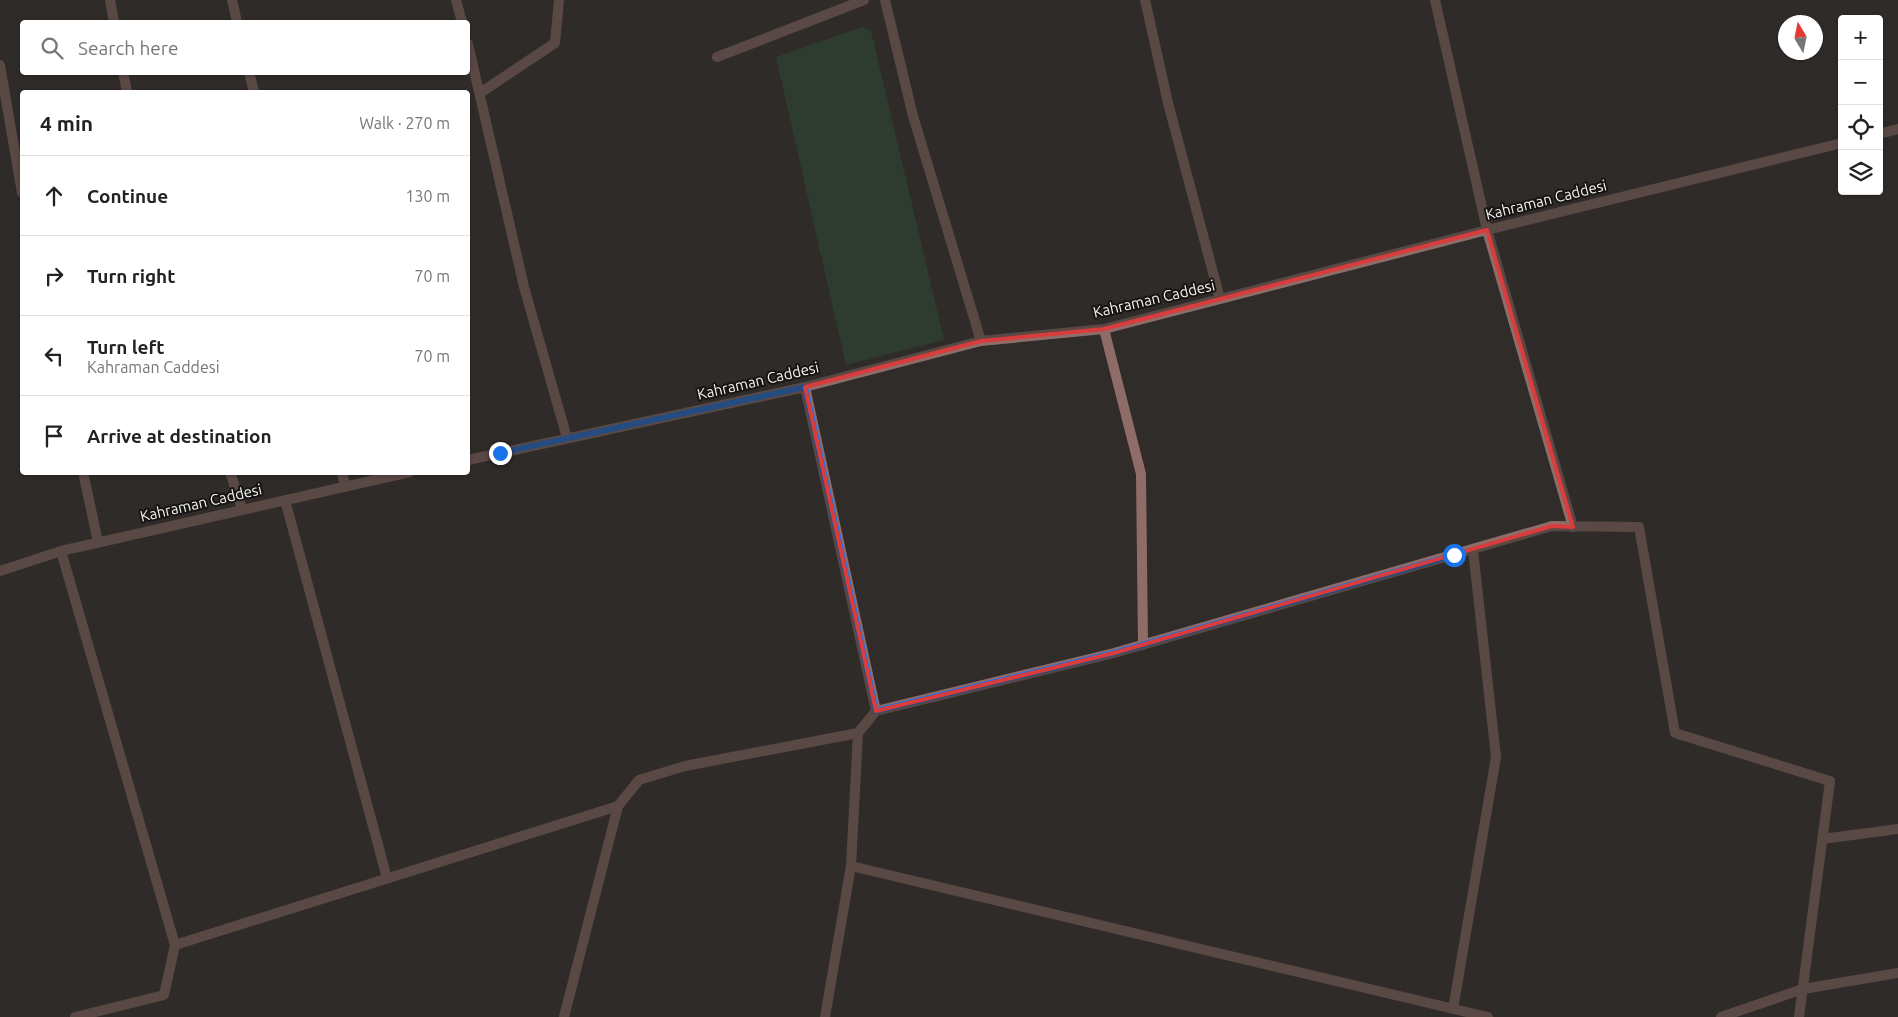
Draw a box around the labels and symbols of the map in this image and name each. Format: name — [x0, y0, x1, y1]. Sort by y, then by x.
north arrow — [1778, 15, 1823, 60]
street label: Kahraman Caddesi — [1483, 176, 1608, 223]
street label: Kahraman Caddesi — [1091, 276, 1216, 321]
street label: Kahraman Caddesi — [695, 358, 820, 403]
route end — [489, 442, 512, 465]
street label: Kahraman Caddesi — [138, 480, 263, 525]
route start — [1443, 544, 1466, 567]

